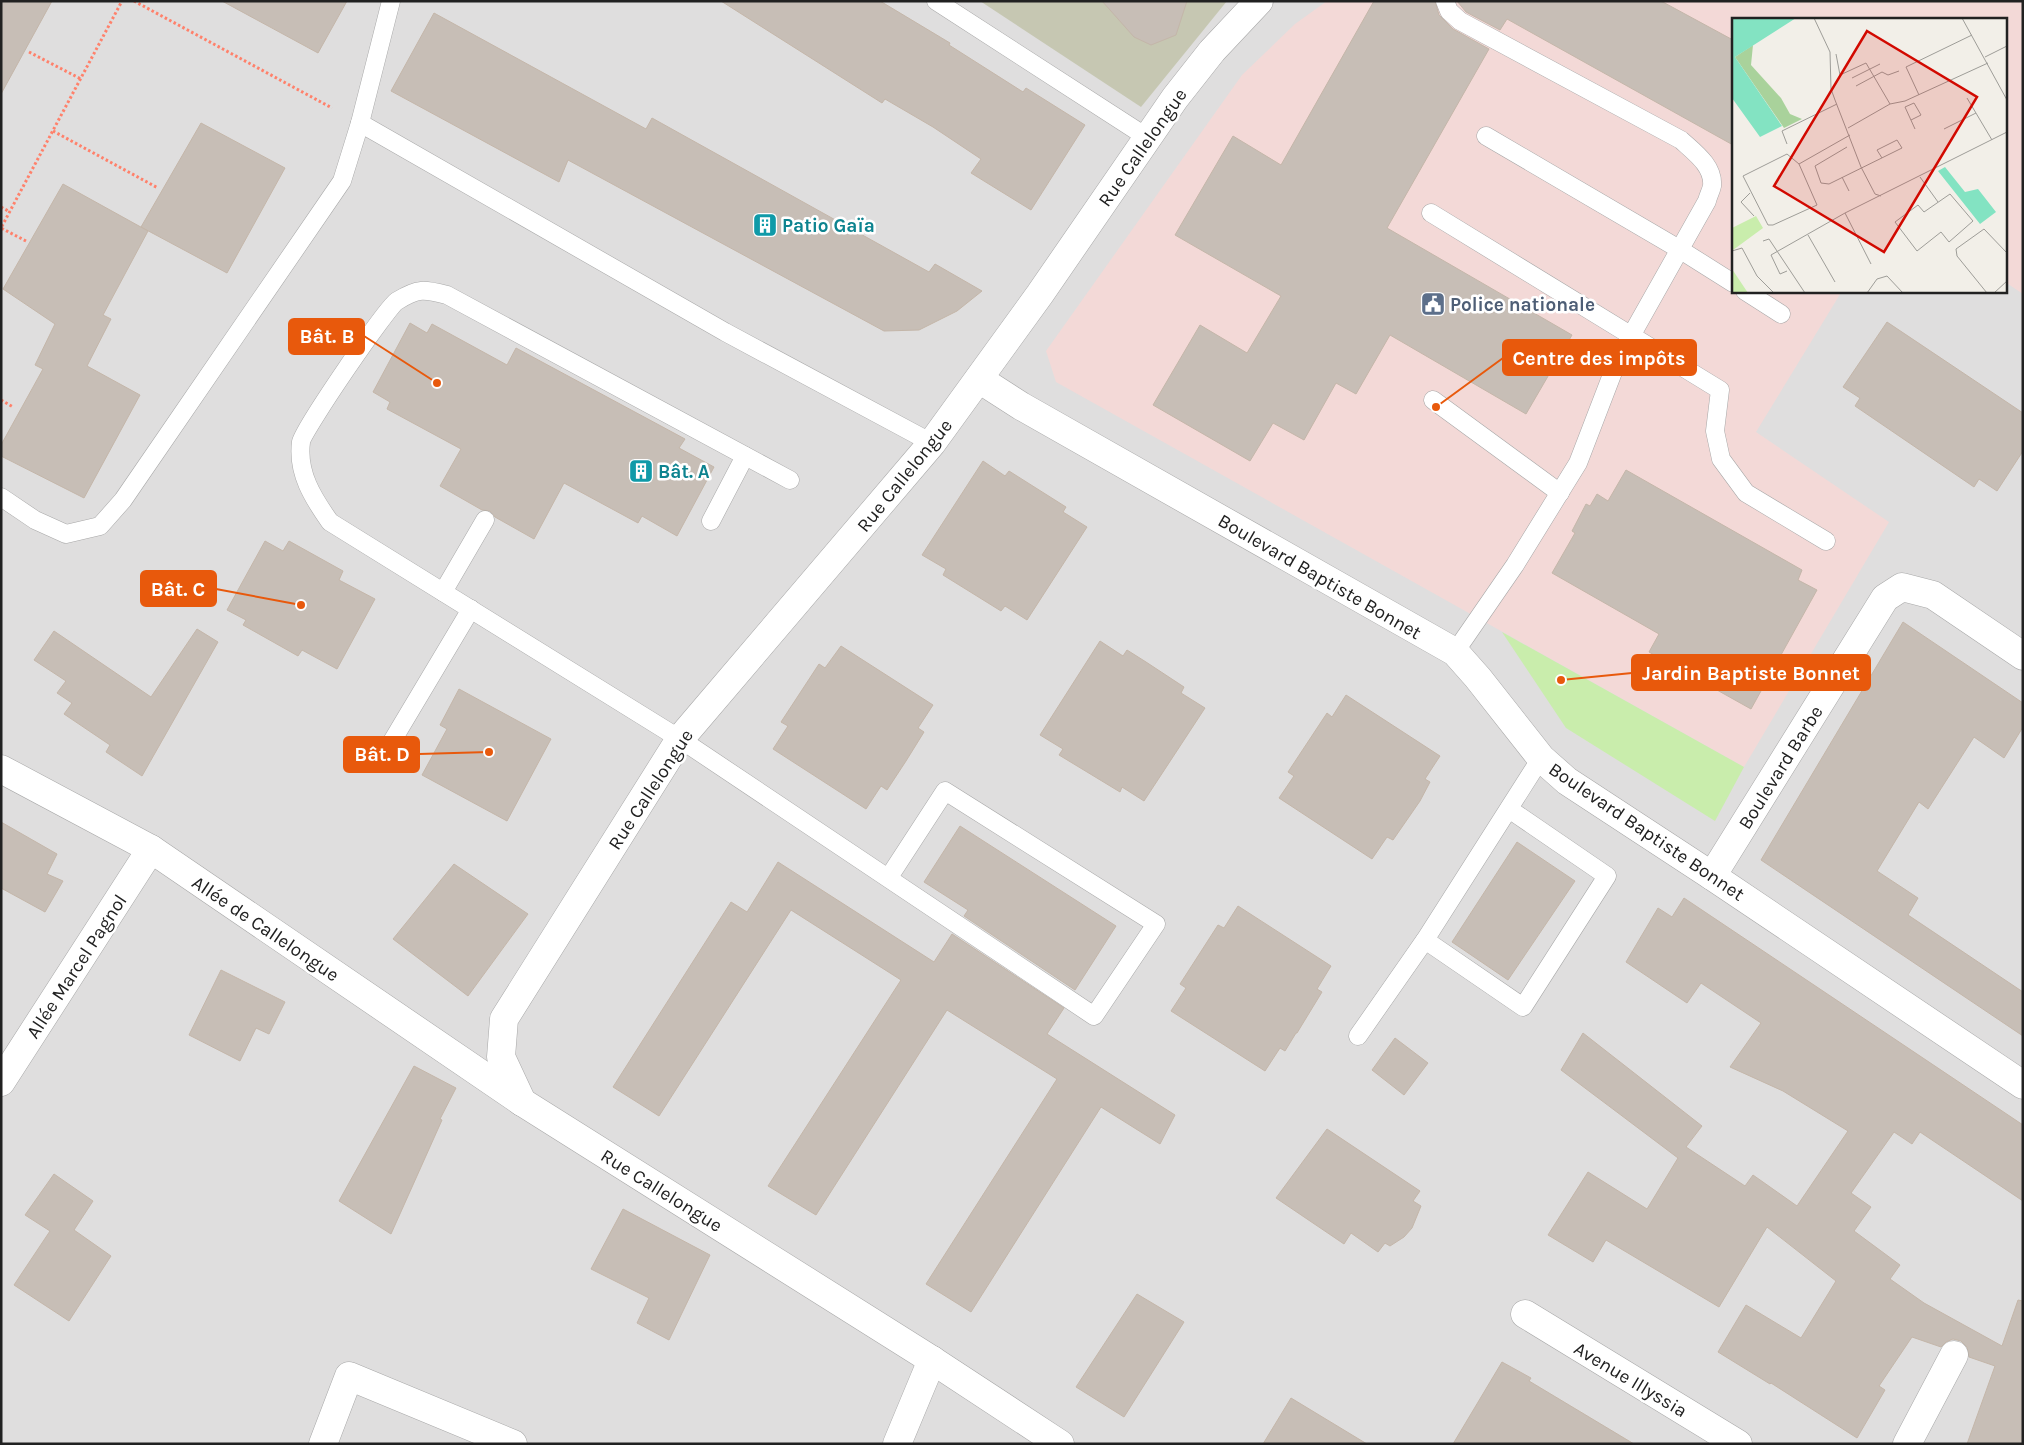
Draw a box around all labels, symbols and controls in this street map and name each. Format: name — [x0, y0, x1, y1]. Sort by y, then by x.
inset map — [1732, 18, 2006, 292]
street label: Rue Callelongue — [1094, 84, 1192, 211]
building icon: Patio Gaïa — [752, 212, 778, 238]
place label: Patio Gaïa — [782, 215, 875, 237]
public building icon: Police nationale — [1420, 291, 1446, 317]
place label: Police nationale — [1450, 294, 1595, 316]
callout: Bât. B — [289, 319, 364, 354]
text: Bât. B — [300, 325, 354, 348]
callout: Centre des impôts — [1503, 340, 1696, 375]
text: Centre des impôts — [1512, 347, 1686, 370]
street label: Rue Callelongue — [852, 415, 957, 537]
building icon: Bât. A — [628, 458, 654, 484]
place label: Bât. A — [658, 461, 710, 483]
street label: Boulevard Baptiste Bonnet — [1214, 510, 1425, 644]
callout: Bât. C — [141, 571, 216, 606]
text: Bât. C — [151, 578, 205, 601]
callout: Jardin Baptiste Bonnet — [1632, 655, 1870, 690]
text: Jardin Baptiste Bonnet — [1642, 662, 1860, 685]
street label: Boulevard Barbe — [1734, 702, 1828, 833]
street label: Rue Callelongue — [604, 725, 698, 854]
callout: Bât. D — [344, 737, 419, 772]
text: Bât. D — [354, 743, 410, 766]
street label: Boulevard Baptiste Bonnet — [1545, 758, 1748, 906]
street label: Allée de Callelongue — [188, 871, 343, 986]
street label: Allée Marcel Pagnol — [22, 890, 132, 1043]
street label: Rue Callelongue — [597, 1145, 726, 1237]
street label: Avenue Illyssia — [1570, 1337, 1691, 1422]

